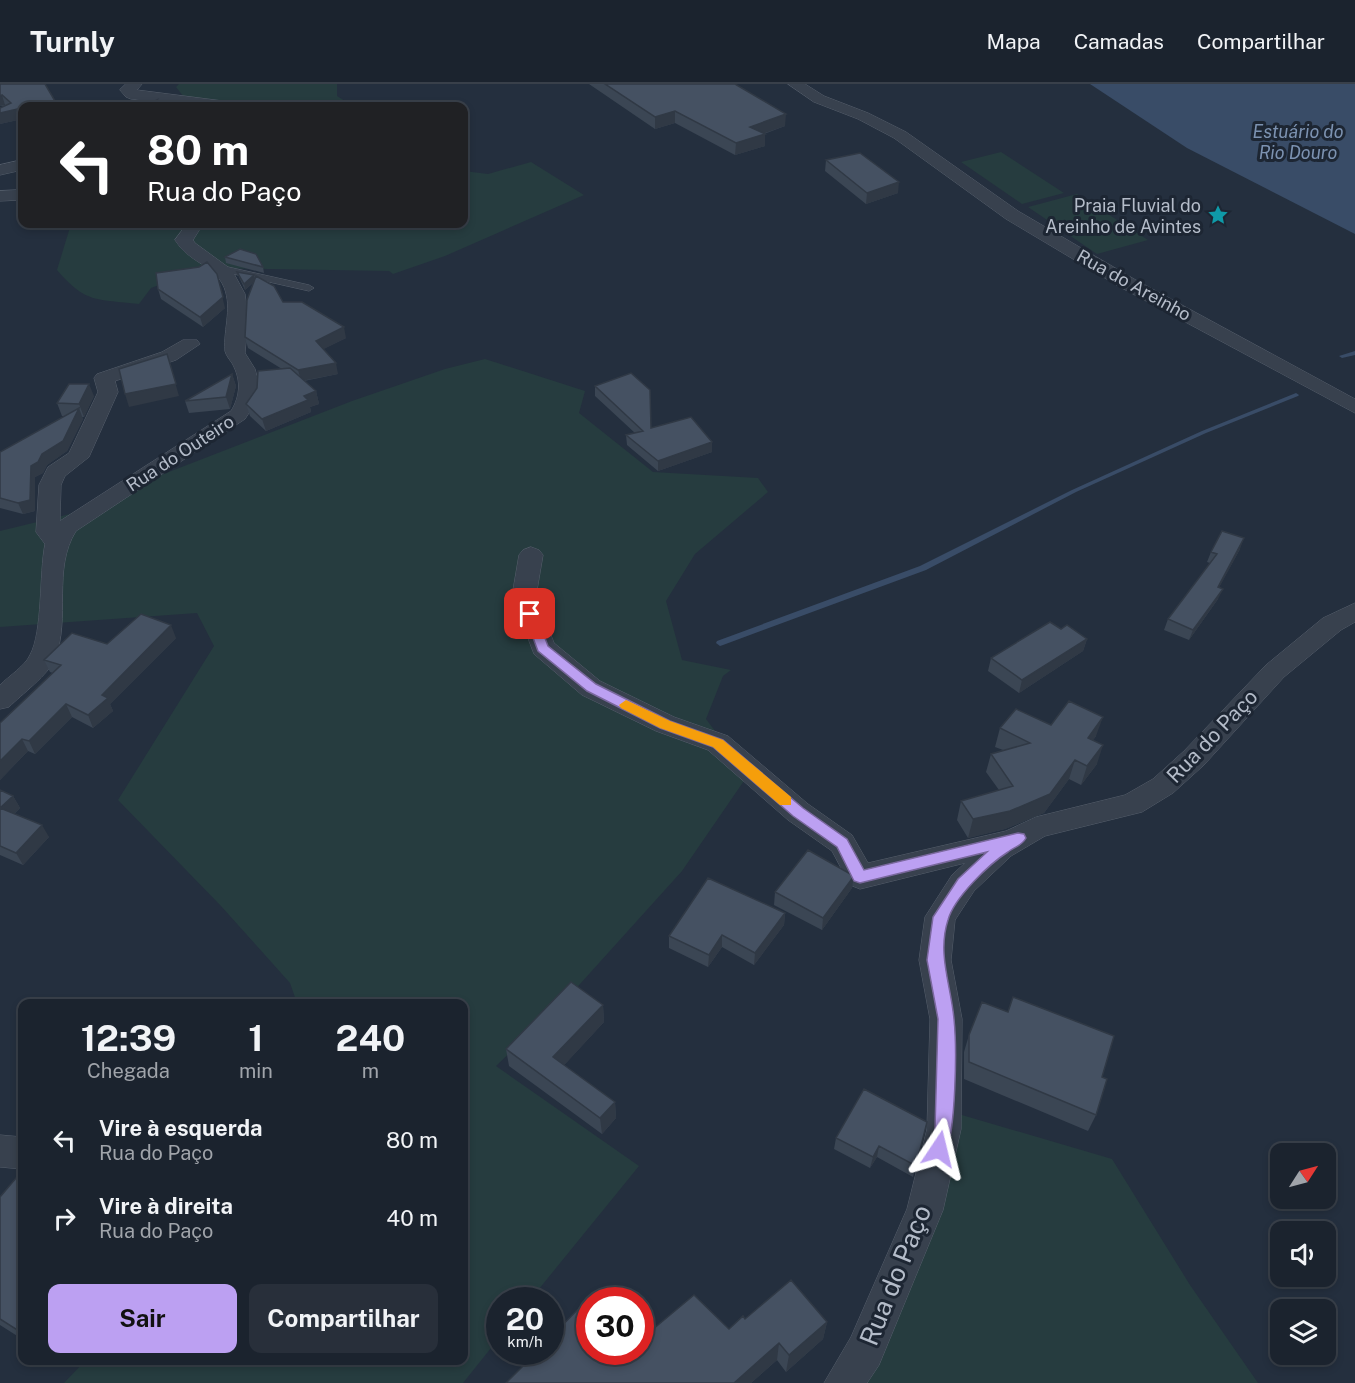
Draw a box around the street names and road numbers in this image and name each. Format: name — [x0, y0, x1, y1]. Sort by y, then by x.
street label: Rua do Areinho — [1073, 245, 1195, 325]
street label: Rua do Outeiro — [122, 410, 238, 496]
street label: Rua do Paço — [1161, 684, 1263, 788]
street label: Rua do Paço — [853, 1200, 937, 1350]

